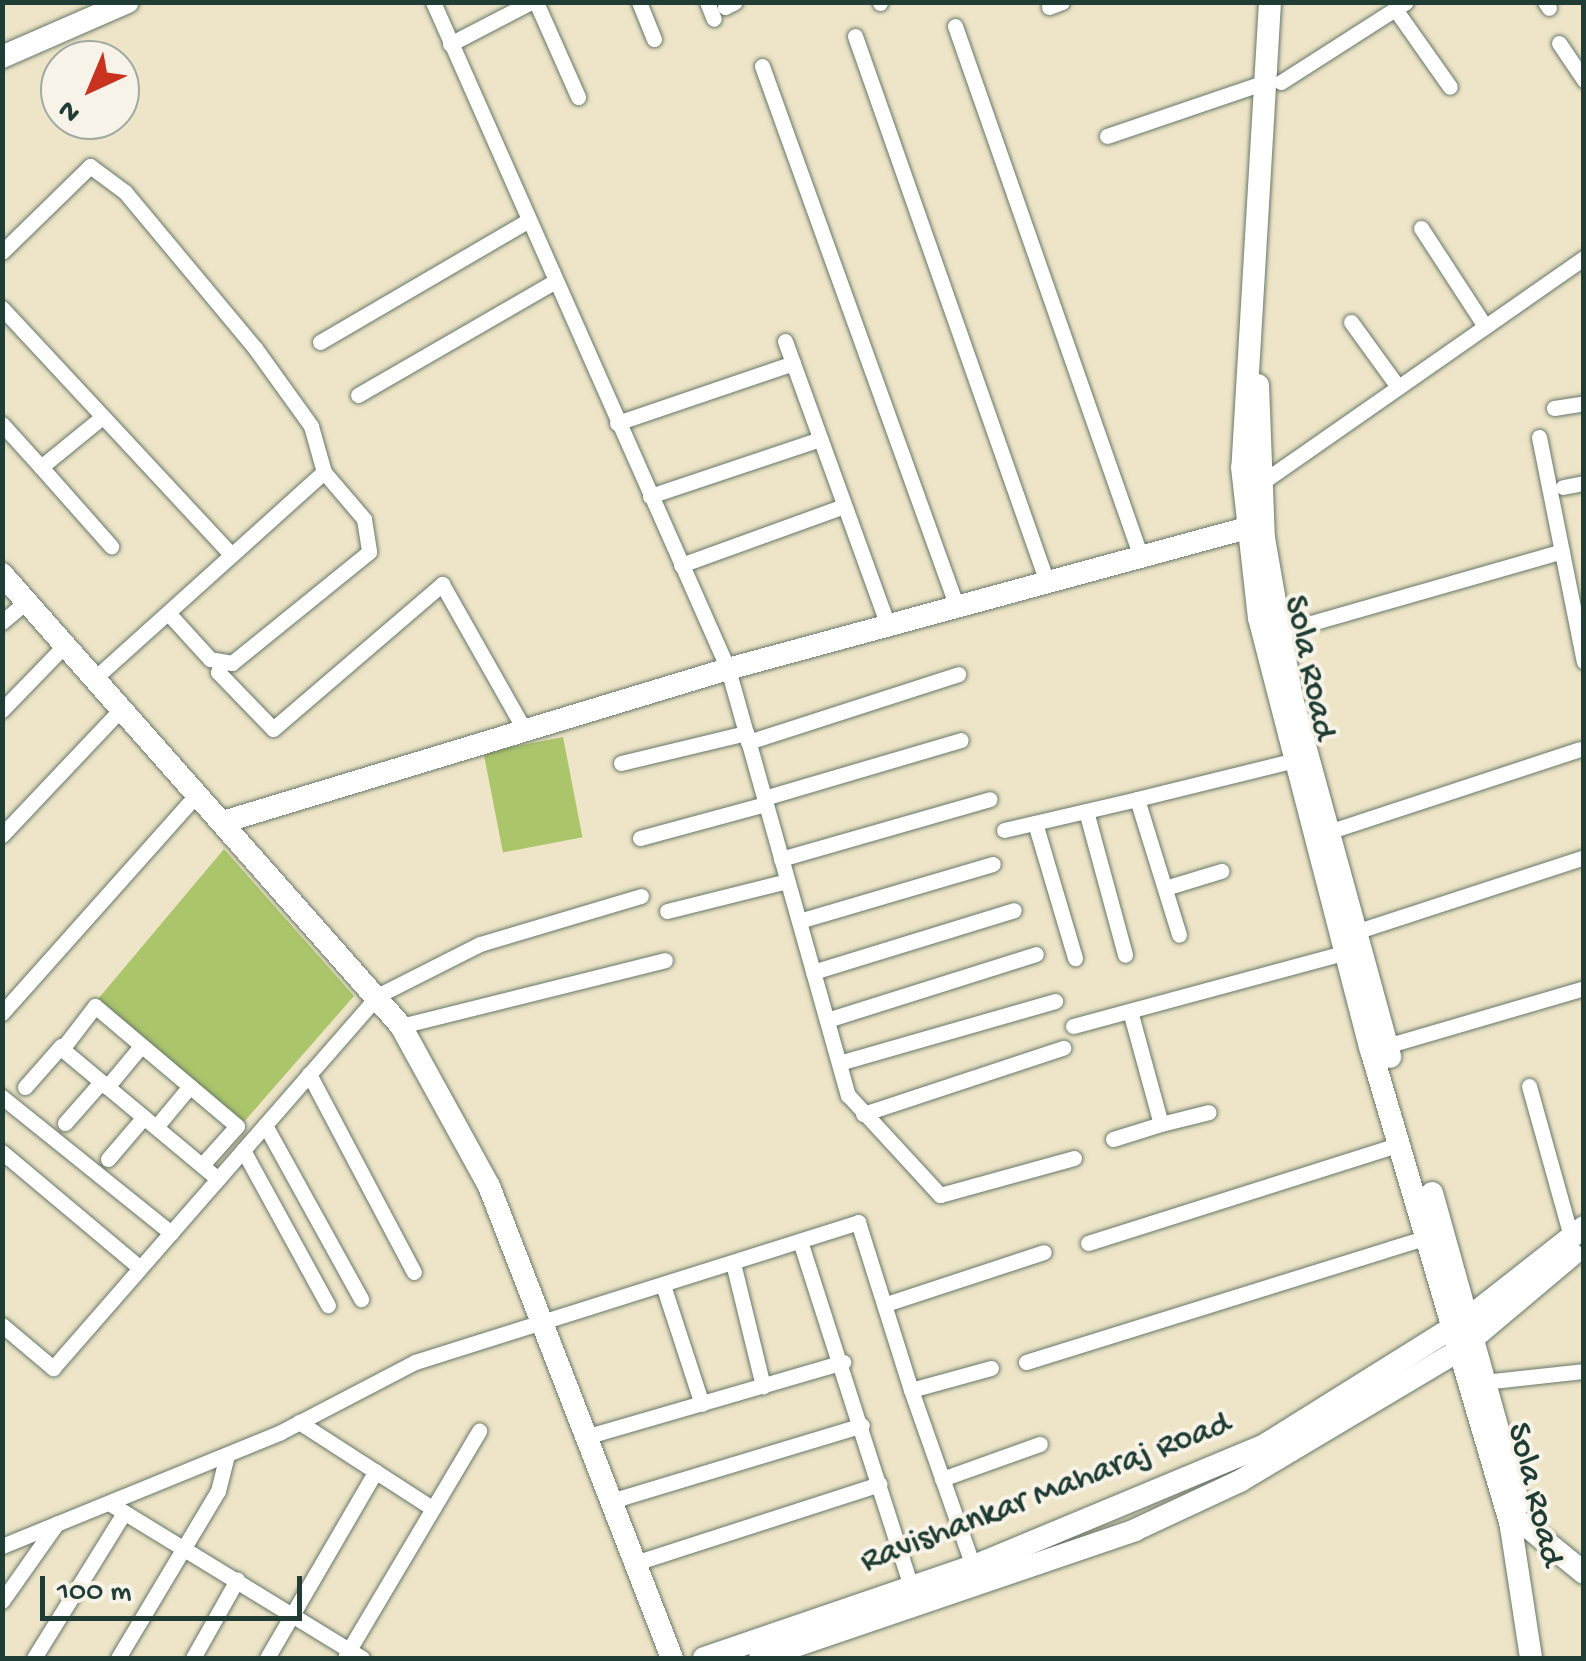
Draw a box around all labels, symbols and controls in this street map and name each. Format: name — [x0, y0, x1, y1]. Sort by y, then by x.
north arrow — [40, 40, 140, 140]
text: N — [52, 92, 88, 129]
street label: Sola Road — [1272, 592, 1344, 744]
street label: Ravishankar Maharaj Road — [855, 1404, 1237, 1584]
street label: Sola Road — [1495, 1419, 1571, 1571]
scale bar — [45, 1556, 308, 1618]
text: 100 m — [57, 1576, 132, 1611]

